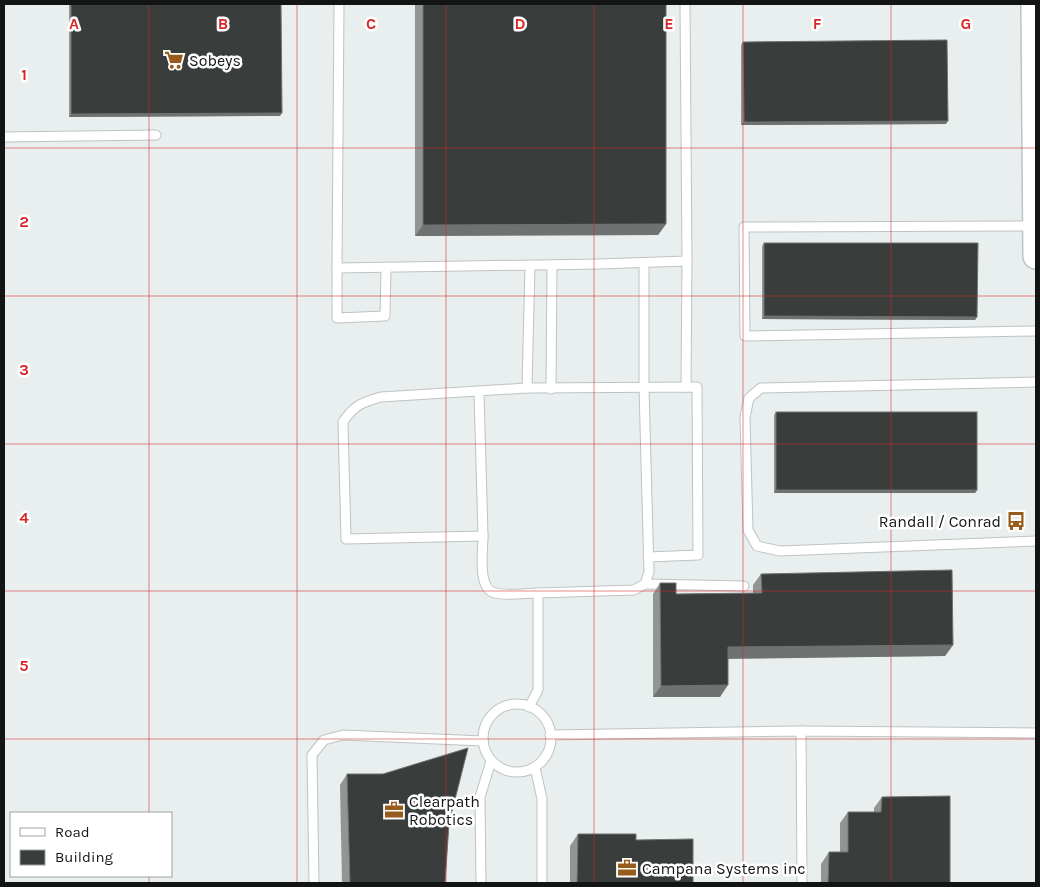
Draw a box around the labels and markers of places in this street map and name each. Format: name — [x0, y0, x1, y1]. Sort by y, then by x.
supermarket icon: Sobeys — [163, 49, 185, 71]
place label: Sobeys — [189, 51, 241, 70]
bus stop icon: Randall / Conrad — [1005, 510, 1027, 532]
place label: Randall / Conrad — [879, 512, 1001, 531]
place label: Clearpath Robotics — [409, 792, 480, 829]
office icon: Clearpath Robotics — [383, 799, 405, 821]
office icon: Campana Systems inc — [616, 857, 638, 879]
place label: Campana Systems inc — [642, 859, 806, 878]

